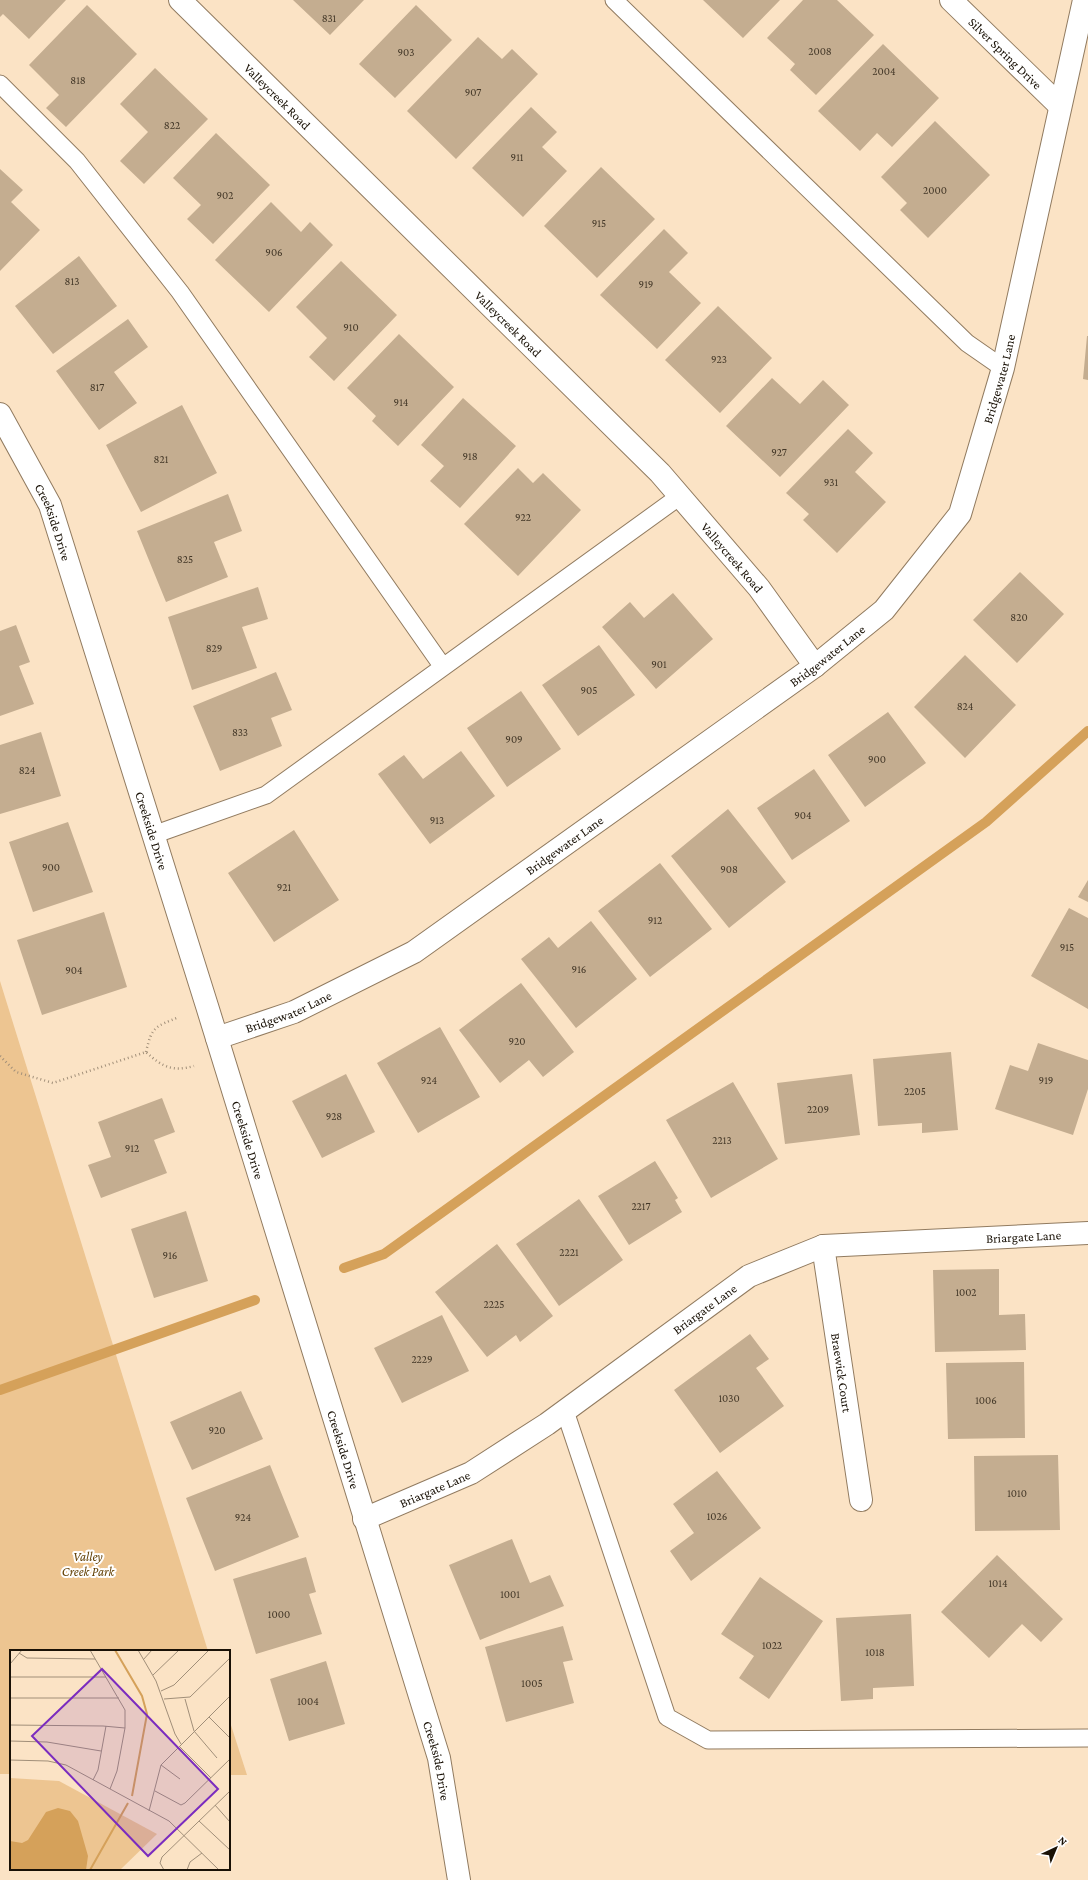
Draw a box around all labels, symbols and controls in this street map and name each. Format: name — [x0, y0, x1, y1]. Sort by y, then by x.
house number: 831 — [322, 12, 337, 24]
street label: Silver Spring Drive — [966, 14, 1046, 92]
house number: 2008 — [808, 45, 832, 57]
house number: 903 — [398, 46, 414, 58]
street label: Valleycreek Road — [241, 60, 314, 132]
house number: 2004 — [872, 65, 896, 77]
house number: 818 — [70, 74, 86, 86]
house number: 907 — [465, 86, 481, 98]
house number: 822 — [164, 119, 180, 131]
house number: 911 — [511, 151, 524, 163]
house number: 2000 — [923, 184, 947, 196]
house number: 902 — [217, 189, 233, 201]
house number: 915 — [592, 217, 606, 229]
house number: 906 — [265, 246, 283, 258]
house number: 813 — [65, 275, 79, 287]
house number: 919 — [639, 278, 653, 290]
street label: Valleycreek Road — [472, 288, 545, 360]
house number: 910 — [343, 321, 359, 333]
street label: Bridgewater Lane — [980, 333, 1018, 425]
house number: 923 — [711, 353, 727, 365]
house number: 817 — [90, 381, 104, 393]
house number: 914 — [394, 396, 409, 408]
house number: 927 — [771, 446, 787, 458]
house number: 918 — [462, 450, 478, 462]
house number: 821 — [154, 453, 169, 465]
house number: 931 — [824, 476, 838, 488]
street label: Creekside Drive — [32, 481, 75, 563]
house number: 922 — [515, 511, 531, 523]
street label: Valleycreek Road — [698, 519, 767, 595]
house number: 825 — [177, 553, 193, 565]
house number: 820 — [1010, 611, 1028, 623]
street label: Bridgewater Lane — [786, 621, 868, 689]
house number: 829 — [206, 642, 222, 654]
house number: 901 — [651, 658, 667, 670]
house number: 905 — [581, 684, 598, 696]
house number: 824 — [957, 700, 974, 712]
house number: 833 — [232, 726, 248, 738]
house number: 909 — [505, 733, 523, 745]
house number: 900 — [868, 753, 886, 765]
house number: 824 — [19, 764, 36, 776]
street label: Creekside Drive — [133, 789, 171, 872]
house number: 904 — [794, 809, 812, 821]
street label: Bridgewater Lane — [523, 812, 606, 878]
house number: 913 — [430, 814, 444, 826]
house number: 900 — [42, 861, 60, 873]
house number: 908 — [720, 863, 738, 875]
house number: 921 — [277, 881, 292, 893]
house number: 912 — [648, 914, 662, 926]
house number: 915 — [1060, 941, 1074, 953]
house number: 916 — [572, 963, 586, 975]
house number: 904 — [65, 964, 83, 976]
street label: Bridgewater Lane — [243, 987, 334, 1035]
house number: 920 — [509, 1035, 525, 1047]
house number: 924 — [421, 1074, 438, 1086]
house number: 919 — [1039, 1074, 1053, 1086]
house number: 2205 — [904, 1085, 926, 1097]
street label: Creekside Drive — [229, 1099, 268, 1181]
house number: 2209 — [807, 1103, 829, 1115]
house number: 928 — [326, 1110, 342, 1122]
house number: 2213 — [712, 1134, 732, 1146]
house number: 912 — [125, 1142, 139, 1154]
house number: 2217 — [631, 1200, 651, 1212]
street label: Briargate Lane — [986, 1227, 1062, 1245]
house number: 2221 — [559, 1246, 579, 1258]
house number: 916 — [163, 1249, 177, 1261]
street label: Briargate Lane — [670, 1280, 739, 1337]
house number: 1002 — [955, 1286, 977, 1298]
house number: 2225 — [484, 1298, 504, 1310]
street label: Braewick Court — [829, 1332, 855, 1414]
house number: 2229 — [411, 1353, 433, 1365]
house number: 1030 — [718, 1392, 740, 1404]
house number: 1006 — [975, 1394, 997, 1406]
street label: Creekside Drive — [325, 1408, 363, 1491]
house number: 920 — [209, 1424, 225, 1436]
street label: Briargate Lane — [397, 1467, 473, 1510]
house number: 1010 — [1007, 1487, 1027, 1499]
house number: 1026 — [707, 1510, 727, 1522]
house number: 924 — [235, 1511, 252, 1523]
park label: Valley Creek Park — [62, 1549, 116, 1579]
house number: 1014 — [988, 1577, 1008, 1589]
house number: 1001 — [500, 1588, 520, 1600]
house number: 1000 — [268, 1608, 290, 1620]
house number: 1022 — [762, 1639, 782, 1651]
house number: 1018 — [865, 1646, 885, 1658]
inset map — [10, 1650, 230, 1870]
house number: 1005 — [521, 1677, 543, 1689]
house number: 1004 — [297, 1695, 319, 1707]
street label: Creekside Drive — [420, 1719, 453, 1802]
north arrow — [1036, 1828, 1076, 1868]
text: N — [1056, 1834, 1070, 1848]

